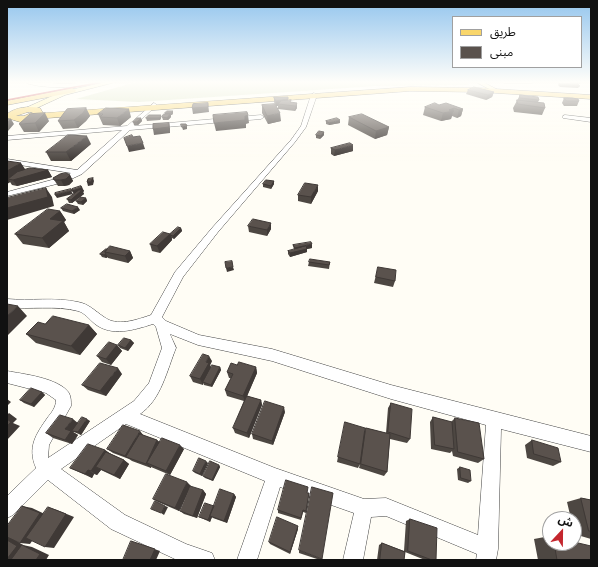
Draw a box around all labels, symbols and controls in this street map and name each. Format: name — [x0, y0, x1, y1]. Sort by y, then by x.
legend — [452, 16, 582, 68]
text: طريق — [490, 24, 516, 39]
text: مبنى — [490, 44, 513, 59]
north arrow — [542, 511, 582, 551]
text: ش — [557, 511, 576, 530]

